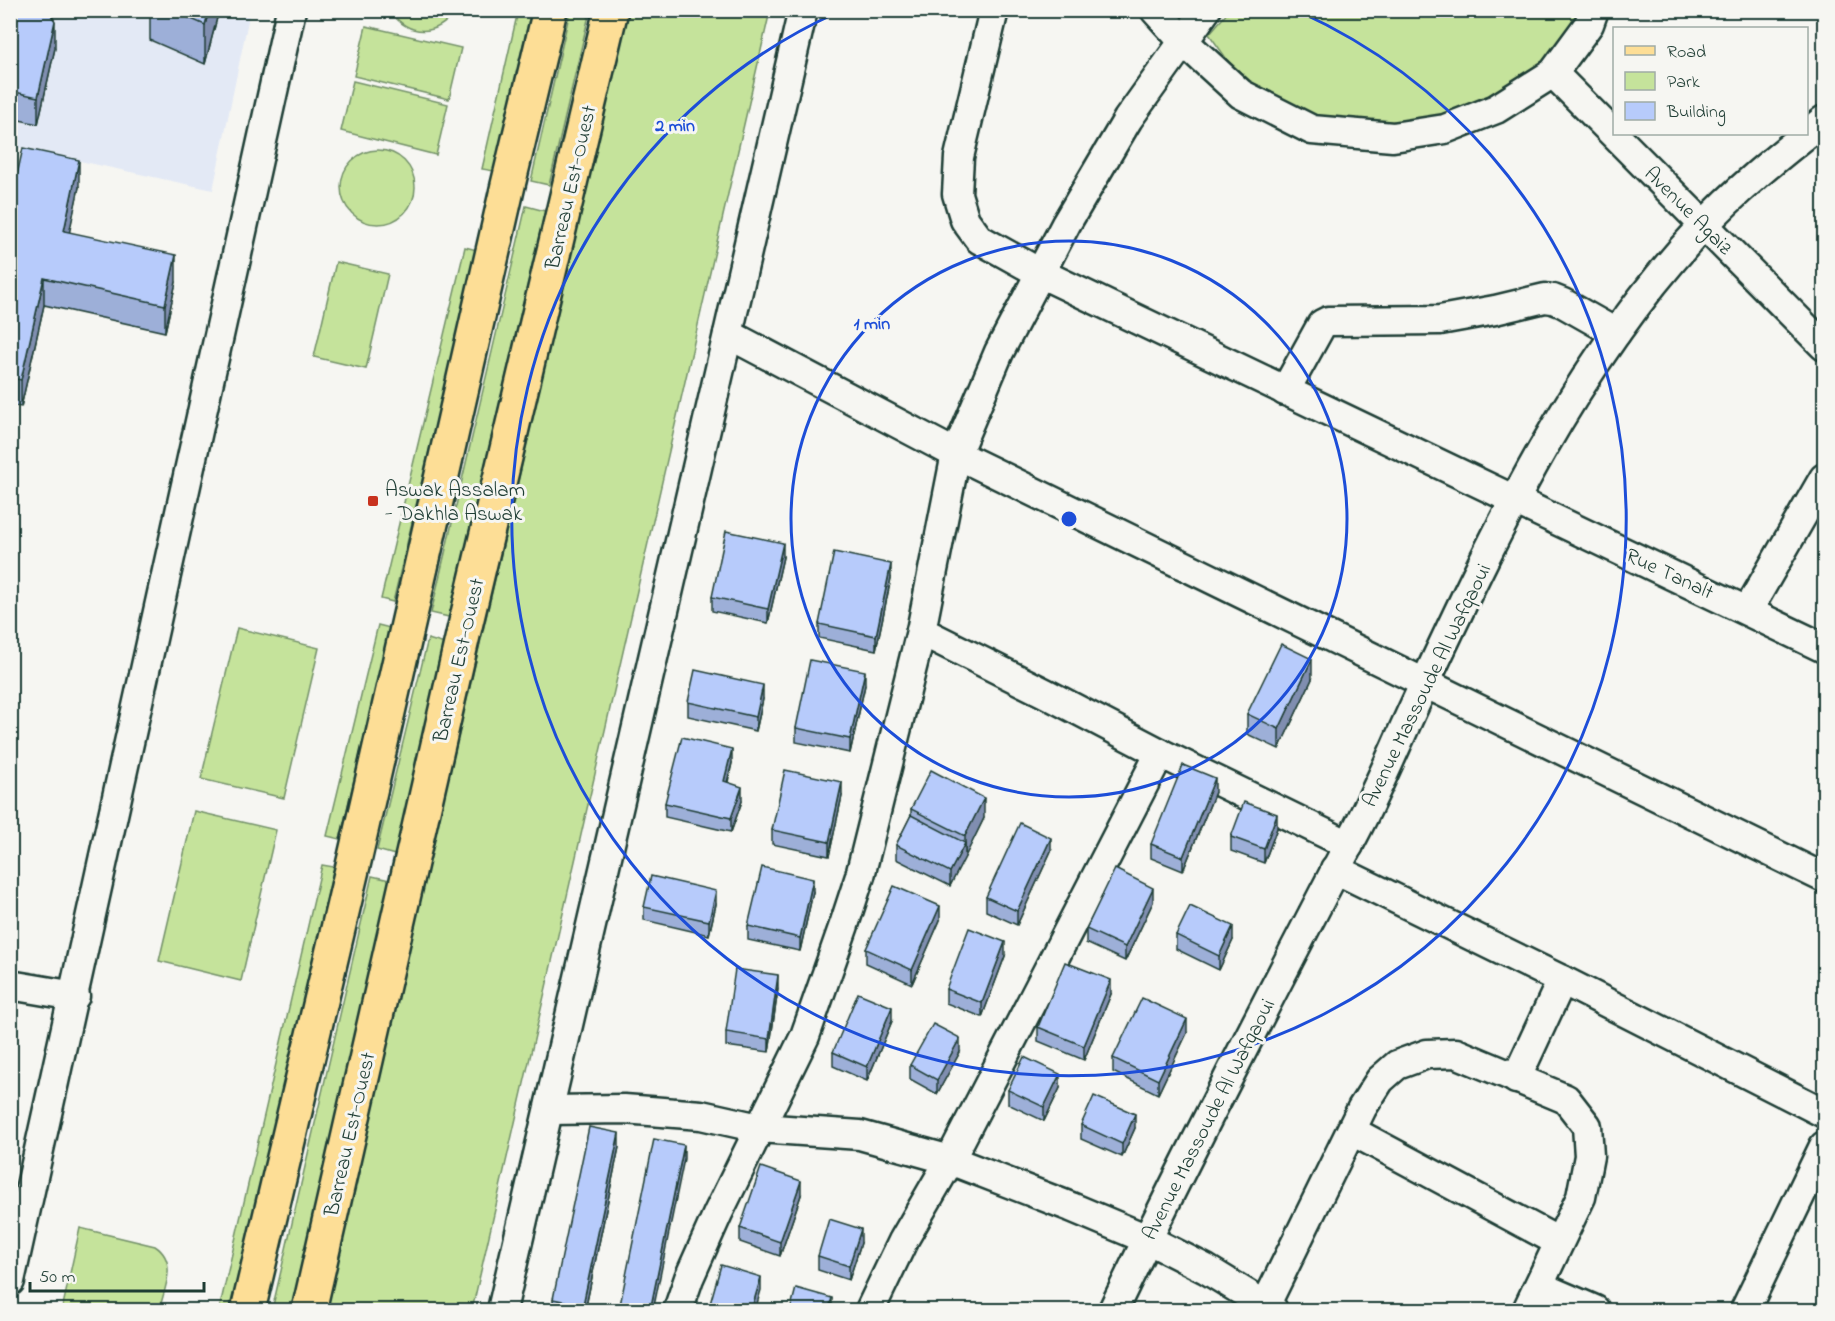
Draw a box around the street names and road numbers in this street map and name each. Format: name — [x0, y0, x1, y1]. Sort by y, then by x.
street label: Barreau Est-Ouest — [538, 102, 605, 273]
street label: Avenue Agaiz — [1635, 160, 1739, 264]
street label: Rue Tanalt — [1620, 541, 1718, 608]
street label: Avenue Massoude Al Wafqaoui — [1356, 559, 1500, 813]
street label: Barreau Est-Ouest — [426, 575, 493, 746]
street label: Avenue Massoude Al Wafqaoui — [1136, 994, 1284, 1246]
street label: Barreau Est-Ouest — [317, 1049, 384, 1220]

